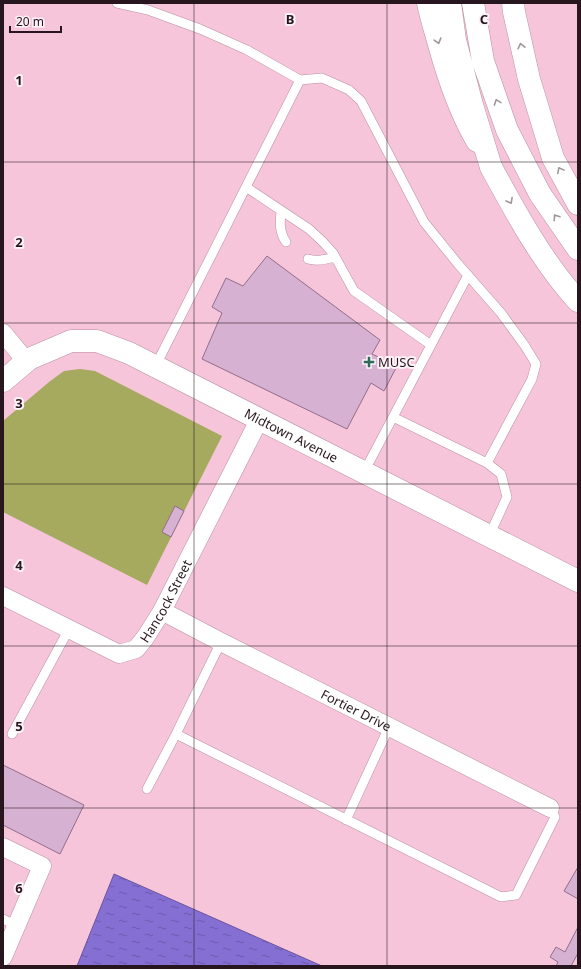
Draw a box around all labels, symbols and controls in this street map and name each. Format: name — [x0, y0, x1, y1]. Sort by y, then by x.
scale bar — [10, 8, 61, 34]
text: B — [286, 10, 294, 28]
text: C — [480, 10, 488, 28]
text: 20 m — [16, 13, 44, 30]
one-way arrow — [433, 37, 442, 44]
one-way arrow — [518, 43, 526, 49]
text: 1 — [15, 71, 23, 89]
one-way arrow — [494, 98, 502, 105]
one-way arrow — [557, 167, 564, 174]
one-way arrow — [506, 197, 513, 204]
one-way arrow — [554, 215, 561, 222]
text: 2 — [15, 233, 23, 251]
place label: MUSC — [378, 353, 415, 371]
marker: MUSC — [363, 356, 375, 368]
text: 3 — [15, 394, 23, 412]
street label: Midtown Avenue — [241, 404, 341, 467]
text: 4 — [15, 556, 23, 574]
street label: Hancock Street — [135, 556, 196, 646]
street label: Fortier Drive — [318, 685, 394, 735]
text: 5 — [15, 717, 23, 735]
text: 6 — [15, 879, 23, 897]

